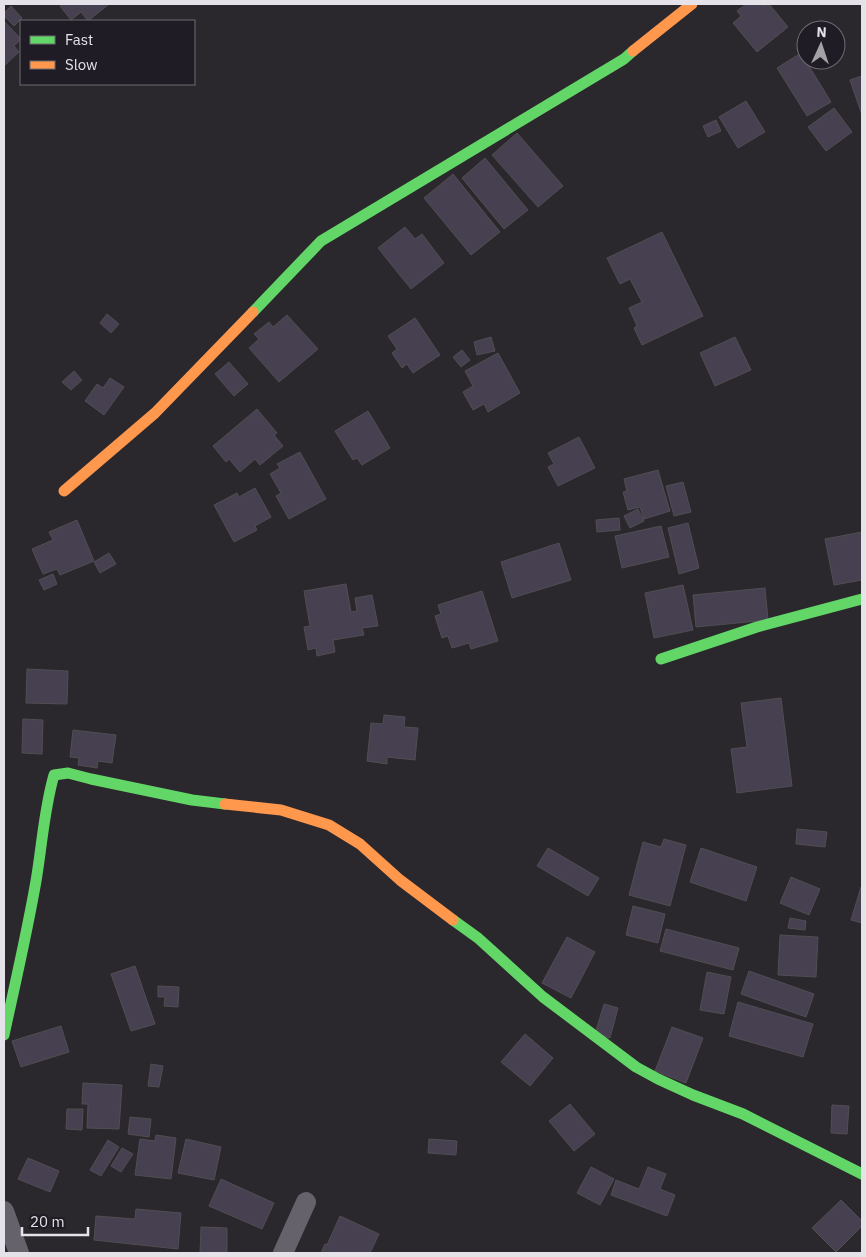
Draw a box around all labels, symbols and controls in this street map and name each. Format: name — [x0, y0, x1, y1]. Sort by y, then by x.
legend — [20, 20, 195, 85]
north arrow — [796, 20, 846, 70]
text: N — [816, 23, 827, 41]
text: Fast — [65, 30, 93, 49]
text: Slow — [65, 55, 98, 74]
scale bar — [22, 1204, 89, 1236]
text: 20 m — [30, 1212, 65, 1231]

